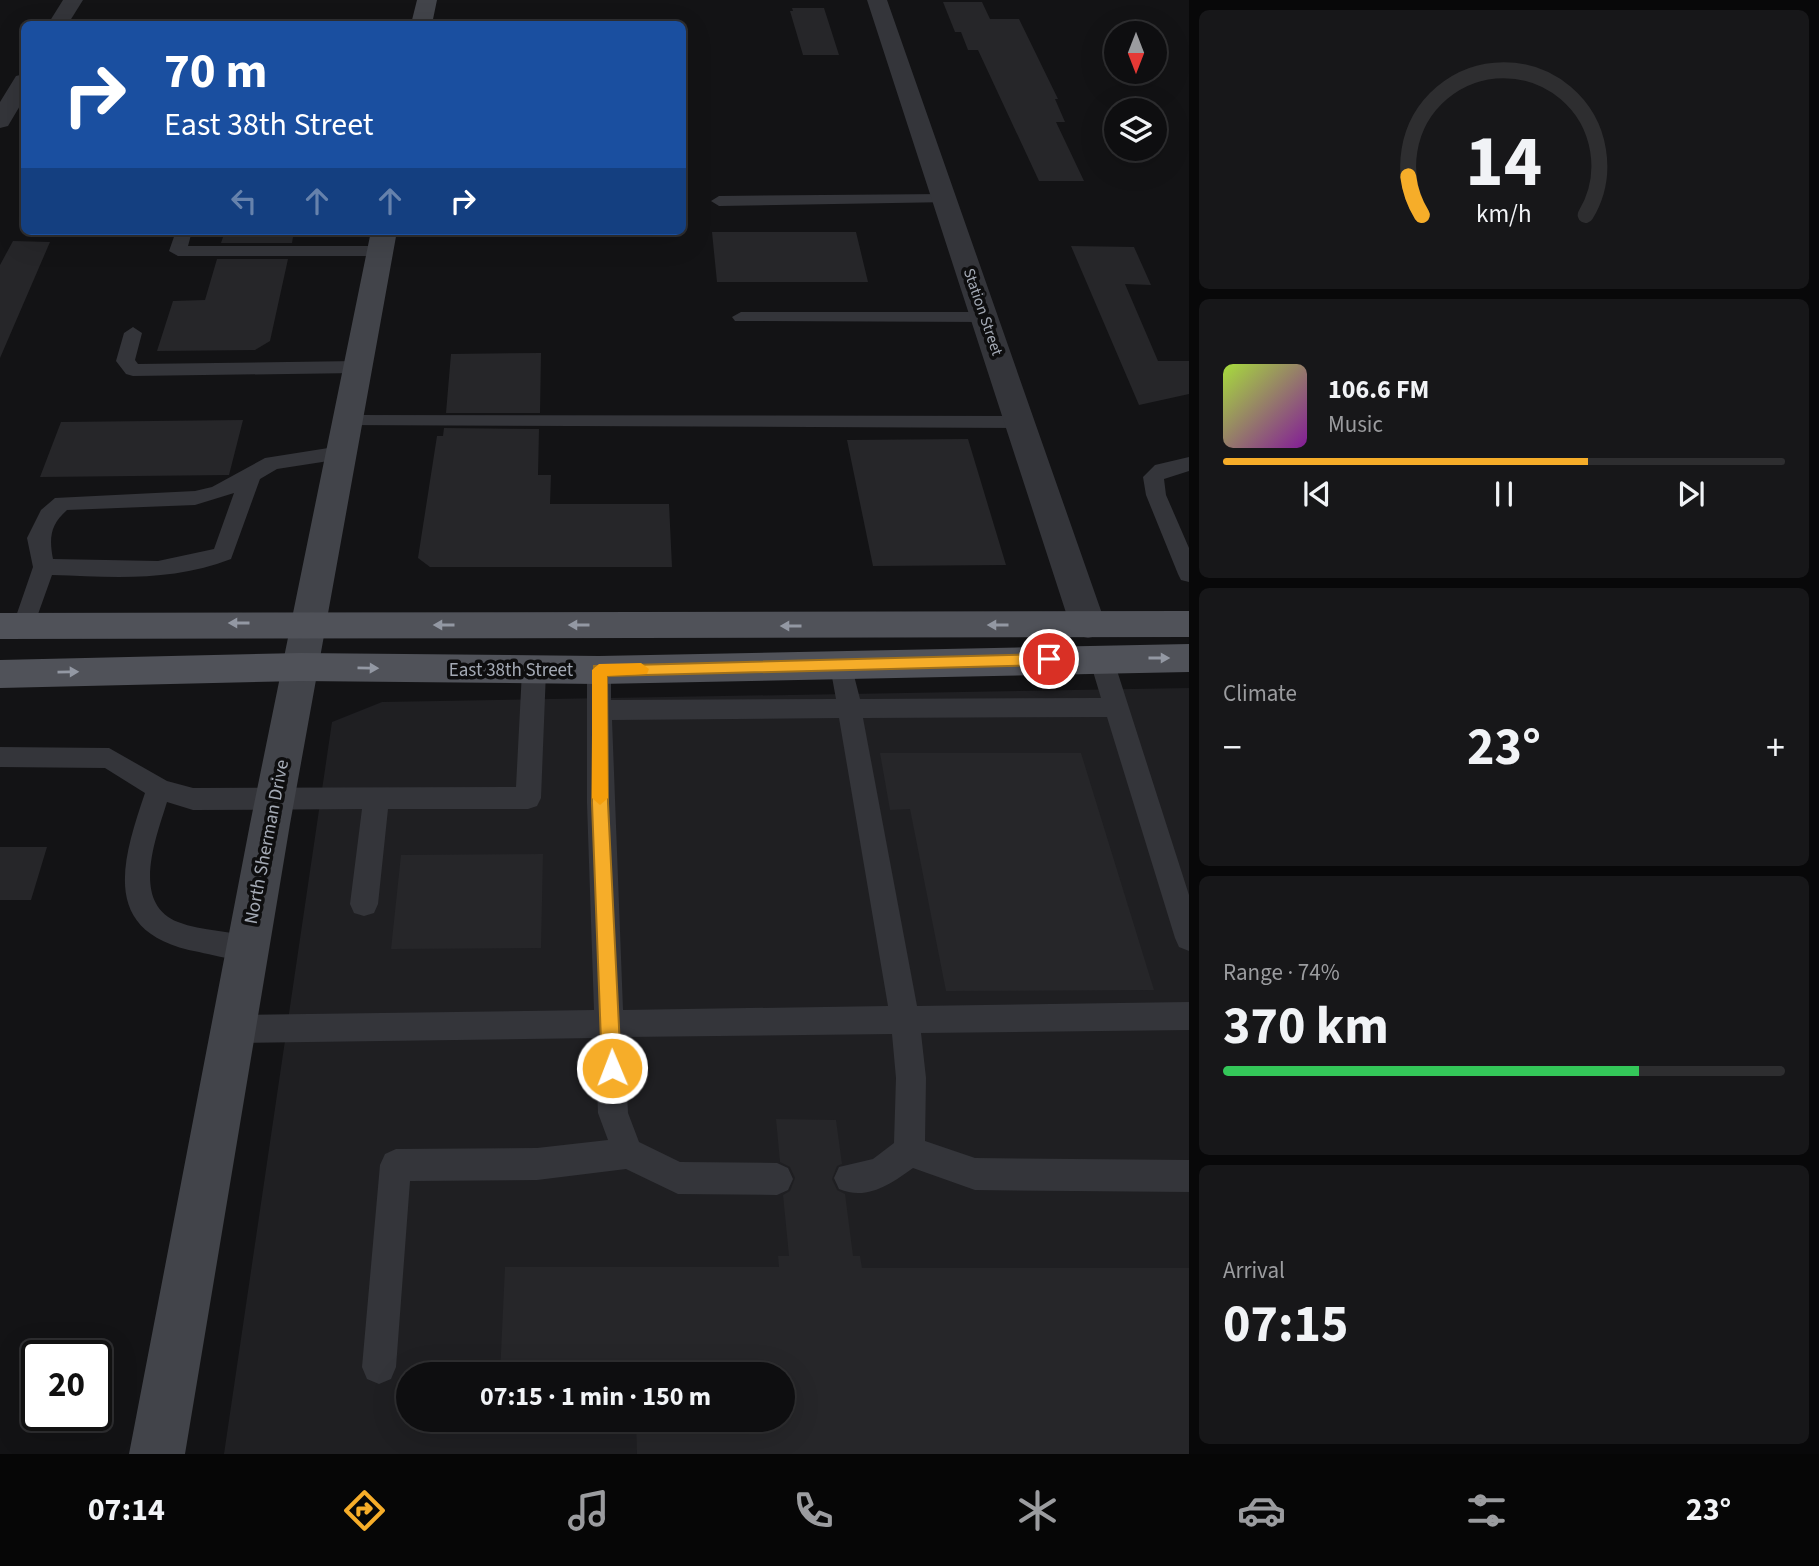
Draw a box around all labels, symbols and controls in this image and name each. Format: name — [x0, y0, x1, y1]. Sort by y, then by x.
north arrow — [1104, 21, 1167, 84]
map controls — [1104, 21, 1167, 161]
text: 70 m — [164, 37, 268, 107]
icon: right — [49, 49, 140, 140]
button: layers — [1104, 98, 1167, 161]
text: East 38th Street — [164, 102, 374, 148]
text: 14 — [1466, 111, 1542, 215]
icon: left — [225, 182, 263, 220]
icon: ahead — [298, 182, 336, 220]
icon: ahead — [371, 182, 409, 220]
icon: right — [444, 182, 482, 220]
text: km/h — [1476, 196, 1532, 232]
street label: Station Street — [958, 265, 1008, 359]
text: 106.6 FM — [1328, 371, 1429, 408]
text: Music — [1328, 408, 1383, 441]
icon: previous — [1298, 475, 1336, 513]
icon: pause — [1485, 475, 1523, 513]
icon: next — [1672, 475, 1710, 513]
one-way arrow — [228, 617, 250, 629]
one-way arrow — [432, 619, 454, 631]
one-way arrow — [567, 619, 589, 631]
one-way arrow — [987, 619, 1009, 631]
one-way arrow — [780, 620, 802, 632]
pin — [1019, 629, 1079, 689]
icon: arrive — [1030, 640, 1068, 678]
one-way arrow — [1148, 652, 1170, 664]
street label: East 38th Street — [449, 657, 574, 684]
one-way arrow — [357, 662, 379, 674]
one-way arrow — [57, 667, 79, 678]
text: Climate — [1223, 677, 1297, 710]
text: 23° — [1467, 711, 1541, 785]
text: − — [1223, 721, 1242, 775]
text: + — [1766, 721, 1785, 775]
street label: North Sherman Drive — [238, 757, 296, 927]
text: Range · 74% — [1223, 956, 1340, 989]
text: 370 km — [1223, 990, 1389, 1064]
position arrow — [575, 1031, 649, 1105]
text: Arrival — [1223, 1254, 1285, 1287]
text: 07:15 — [1223, 1288, 1348, 1362]
speed limit sign: 20 — [21, 1340, 112, 1431]
text: 07:15 · 1 min · 150 m — [480, 1378, 711, 1415]
icon: directions — [340, 1486, 389, 1535]
icon: music — [564, 1486, 613, 1535]
icon: phone — [789, 1486, 838, 1535]
icon: climate — [1013, 1486, 1062, 1535]
icon: car — [1237, 1486, 1286, 1535]
icon: filters — [1462, 1486, 1511, 1535]
text: 07:14 — [88, 1487, 165, 1533]
text: 23° — [1686, 1487, 1731, 1533]

